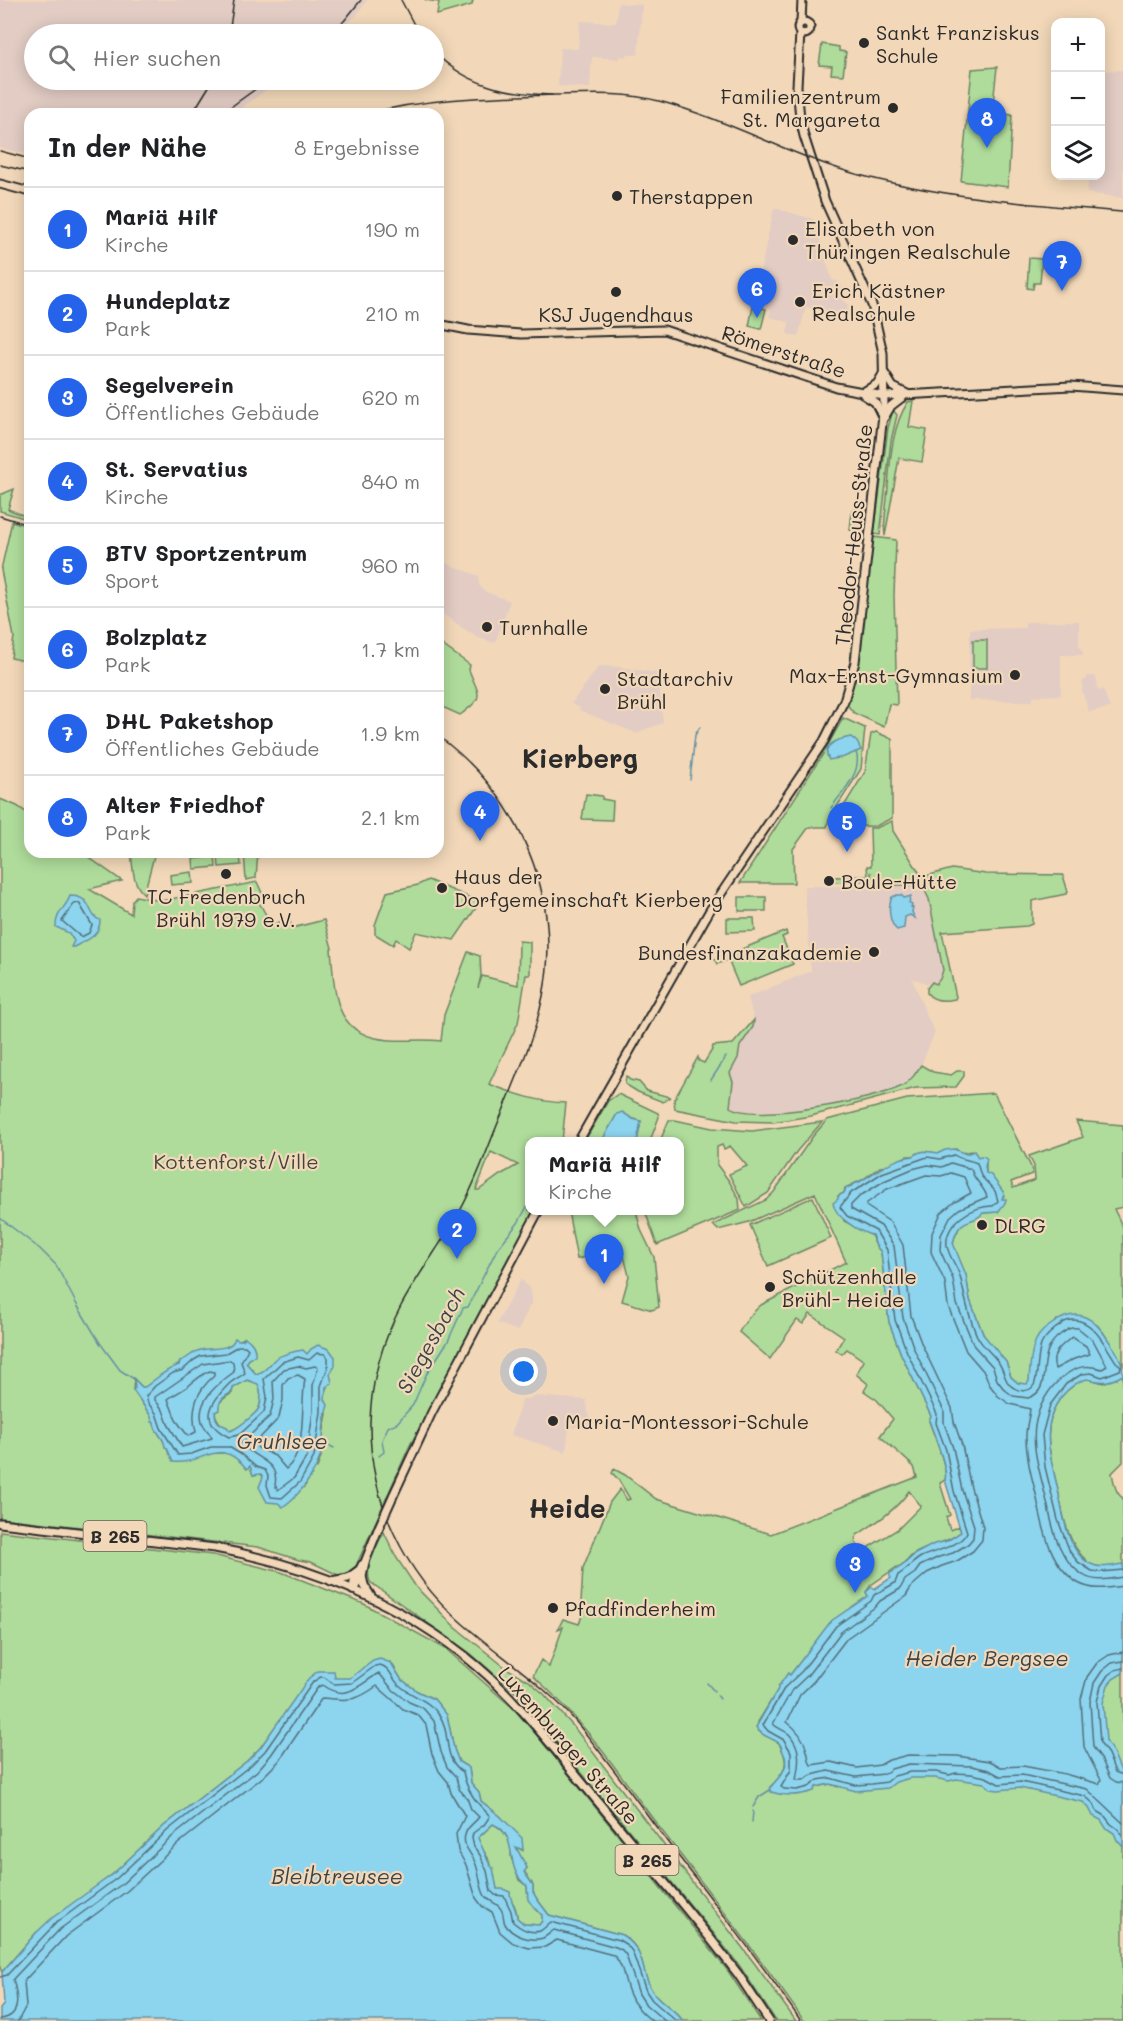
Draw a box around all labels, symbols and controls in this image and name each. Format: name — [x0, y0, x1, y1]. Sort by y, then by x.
map controls — [1051, 18, 1105, 180]
button: + — [1051, 18, 1105, 72]
place label: Sankt Franziskus Schule — [876, 19, 1040, 68]
search box — [24, 24, 444, 90]
marker: Sankt Franziskus Schule — [857, 36, 871, 50]
icon: search — [45, 41, 78, 74]
text: Hier suchen — [93, 43, 221, 72]
button: − — [1051, 72, 1105, 126]
place label: Familienzentrum St. Margareta — [720, 83, 881, 132]
pin: 8 — [968, 98, 1006, 148]
marker: Familienzentrum St. Margareta — [886, 101, 900, 115]
button: layers — [1051, 126, 1105, 180]
text: In der Nähe — [48, 130, 207, 164]
text: 8 Ergebnisse — [294, 134, 420, 160]
place label: Therstappen — [629, 183, 753, 209]
marker: Therstappen — [610, 189, 624, 203]
text: Mariä Hilf — [105, 202, 217, 231]
place label: Elisabeth von Thüringen Realschule — [805, 215, 1011, 264]
text: 1 — [63, 216, 72, 242]
text: 190 m — [365, 216, 420, 242]
text: Kirche — [105, 231, 169, 257]
marker: Elisabeth von Thüringen Realschule — [786, 233, 800, 247]
pin: 7 — [1042, 242, 1082, 291]
pin: 6 — [738, 268, 777, 318]
place label: Erich Kästner Realschule — [812, 277, 946, 326]
marker: KSJ Jugendhaus — [609, 285, 623, 299]
text: Hundeplatz — [105, 286, 231, 315]
marker: Erich Kästner Realschule — [793, 295, 807, 309]
text: 2 — [62, 300, 73, 326]
text: 210 m — [365, 300, 420, 326]
place label: KSJ Jugendhaus — [539, 301, 693, 327]
text: Park — [105, 315, 150, 341]
street label: Römerstraße — [719, 319, 849, 383]
text: Segelverein — [105, 370, 234, 399]
text: 3 — [62, 384, 74, 410]
text: 620 m — [362, 384, 420, 410]
text: Öffentliches Gebäude — [105, 399, 320, 425]
street label: Theodor-Heuss-Straße — [828, 423, 878, 647]
text: St. Servatius — [105, 454, 248, 483]
text: 4 — [61, 468, 74, 494]
text: 840 m — [361, 468, 420, 494]
text: Kirche — [105, 483, 169, 509]
text: BTV Sportzentrum — [105, 538, 307, 567]
text: 5 — [62, 552, 73, 578]
text: 960 m — [361, 552, 420, 578]
text: Sport — [105, 567, 159, 593]
place label: Turnhalle — [499, 614, 588, 640]
marker: Turnhalle — [480, 620, 494, 634]
text: Bolzplatz — [105, 622, 207, 651]
text: 6 — [61, 636, 74, 662]
text: 1.7 km — [361, 636, 420, 662]
text: Park — [105, 651, 150, 677]
place label: Max-Ernst-Gymnasium — [789, 662, 1003, 688]
place label: Stadtarchiv Brühl — [617, 665, 733, 714]
marker: Max-Ernst-Gymnasium — [1008, 668, 1022, 682]
marker: Stadtarchiv Brühl — [598, 682, 612, 696]
text: DHL Paketshop — [105, 706, 274, 735]
text: 7 — [62, 720, 73, 746]
text: 1.9 km — [360, 720, 420, 746]
text: Öffentliches Gebäude — [105, 735, 320, 761]
district label: Kierberg — [522, 741, 638, 775]
text: Alter Friedhof — [105, 790, 264, 819]
pin: 4 — [460, 792, 500, 841]
pin: 5 — [828, 802, 866, 852]
text: 8 — [61, 804, 74, 830]
text: 2.1 km — [361, 804, 420, 830]
text: Park — [105, 819, 150, 845]
place label: Haus der Dorfgemeinschaft Kierberg — [454, 863, 723, 912]
marker: TC Fredenbruch Brühl 1979 e.V. — [219, 867, 233, 881]
place label: Boule-Hütte — [841, 868, 957, 894]
marker: Boule-Hütte — [822, 874, 836, 888]
marker: Haus der Dorfgemeinschaft Kierberg — [435, 881, 449, 895]
place label: TC Fredenbruch Brühl 1979 e.V. — [147, 883, 305, 932]
place label: Bundesfinanzakademie — [638, 939, 862, 965]
marker: Bundesfinanzakademie — [867, 945, 881, 959]
popup — [525, 1137, 684, 1215]
park label: Kottenforst/Ville — [153, 1148, 319, 1174]
text: Mariä Hilf — [548, 1149, 661, 1178]
text: Kirche — [548, 1178, 612, 1204]
pin: 2 — [438, 1210, 476, 1259]
place label: DLRG — [994, 1212, 1046, 1238]
marker: DLRG — [975, 1218, 989, 1232]
pin: 1 — [584, 1234, 624, 1284]
place label: Schützenhalle Brühl- Heide — [782, 1263, 917, 1312]
marker: Schützenhalle Brühl- Heide — [763, 1280, 777, 1294]
water label: Siegesbach — [390, 1282, 470, 1398]
your location — [509, 1357, 538, 1386]
place label: Maria-Montessori-Schule — [565, 1408, 809, 1434]
marker: Maria-Montessori-Schule — [546, 1414, 560, 1428]
water label: Gruhlsee — [237, 1427, 327, 1454]
district label: Heide — [528, 1491, 606, 1525]
road number: B 265 — [84, 1521, 146, 1551]
pin: 3 — [836, 1544, 874, 1593]
place label: Pfadfinderheim — [565, 1595, 716, 1621]
marker: Pfadfinderheim — [546, 1601, 560, 1615]
water label: Heider Bergsee — [906, 1644, 1068, 1671]
street label: Luxemburger Straße — [493, 1660, 645, 1830]
road number: B 265 — [616, 1845, 678, 1875]
water label: Bleibtreusee — [271, 1862, 403, 1889]

